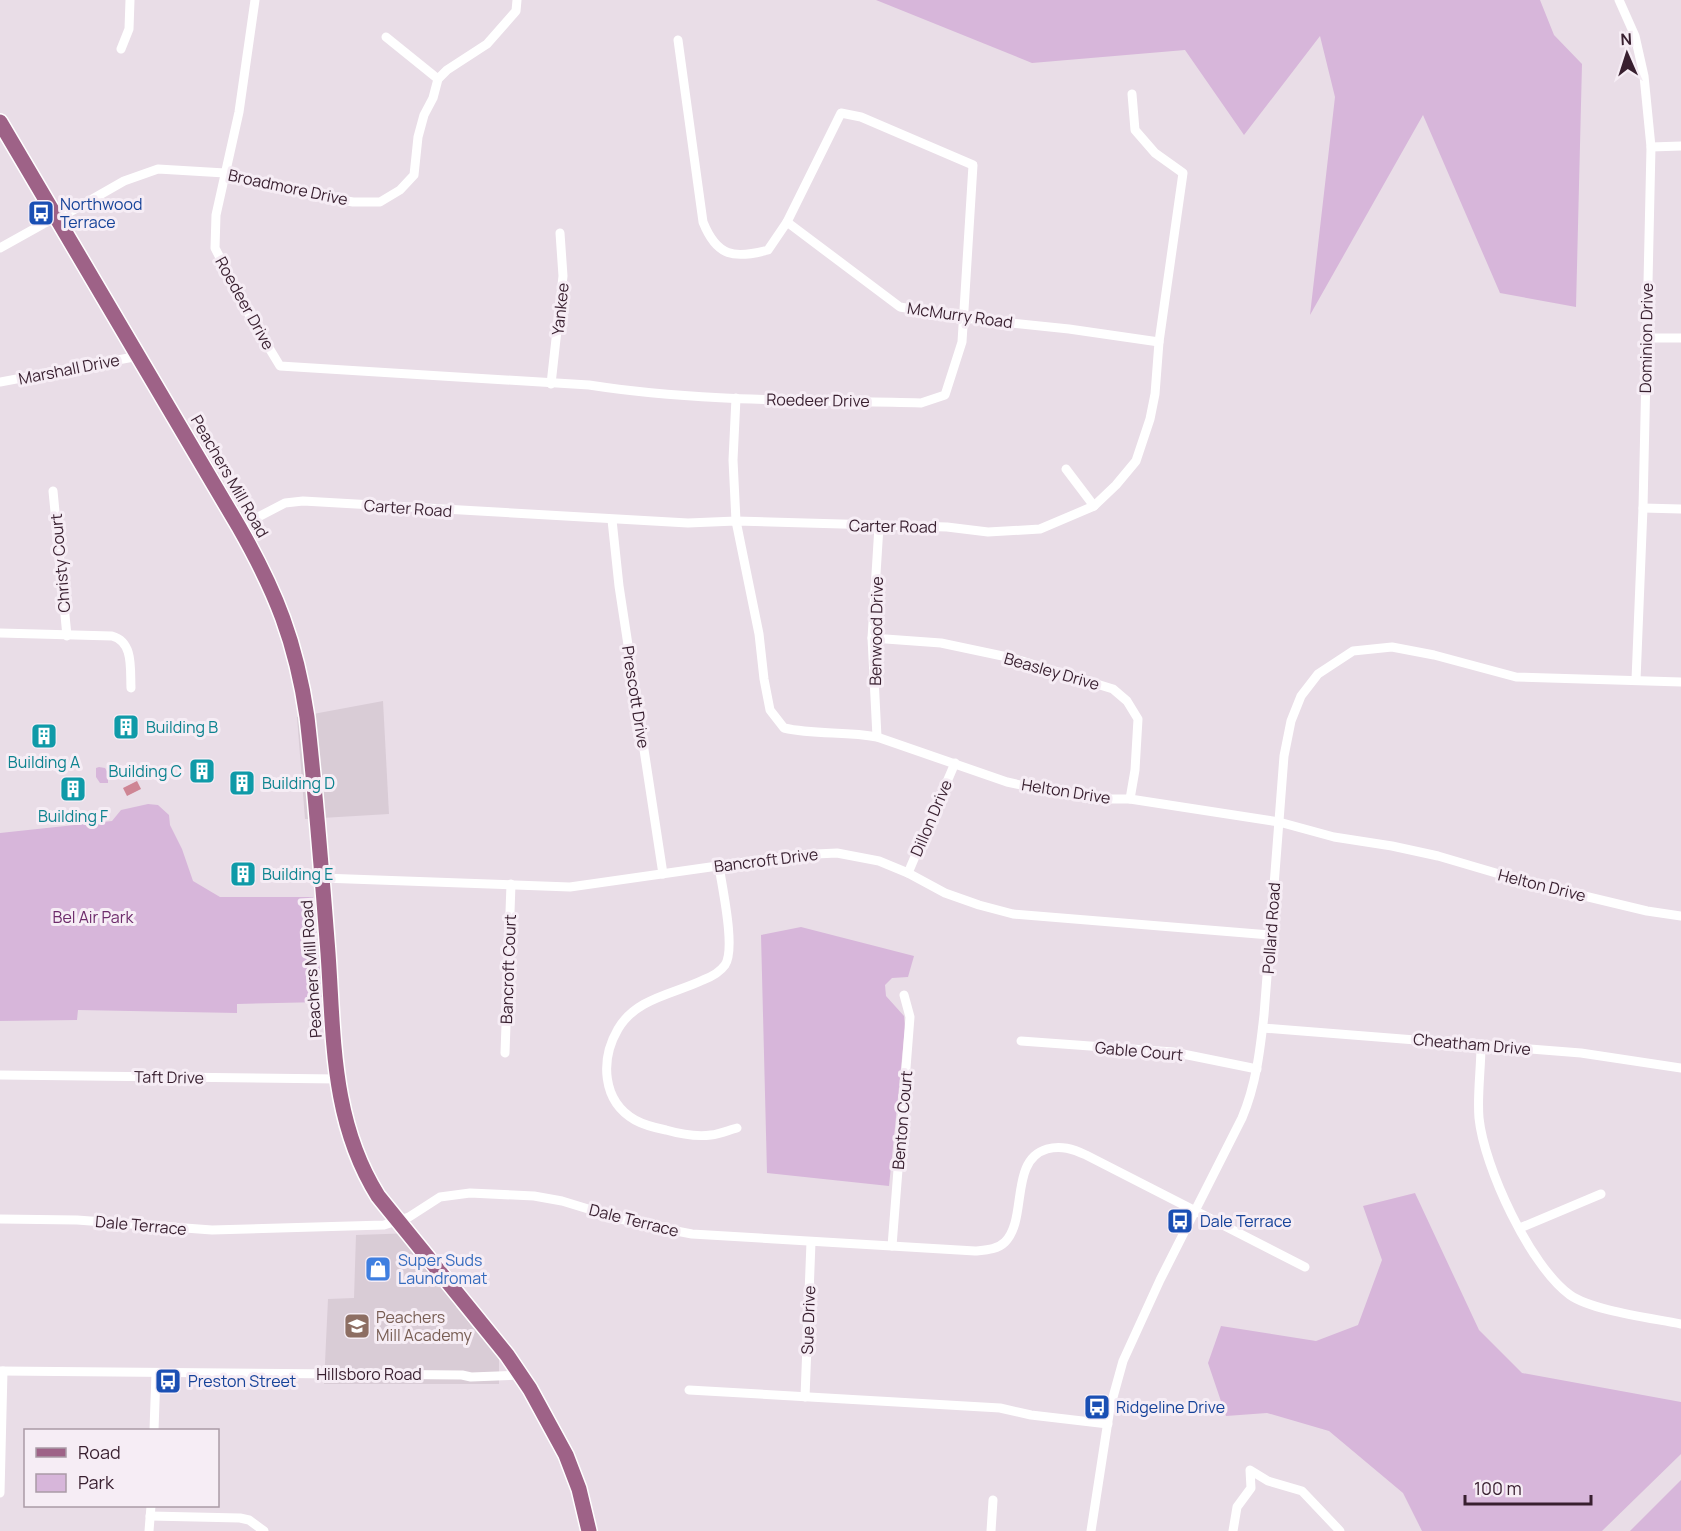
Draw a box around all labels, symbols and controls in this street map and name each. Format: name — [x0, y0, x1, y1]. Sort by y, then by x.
north arrow — [1597, 24, 1657, 84]
text: N — [1620, 28, 1633, 50]
street label: Broadmore Drive — [226, 164, 350, 210]
place label: Northwood Terrace — [60, 193, 142, 233]
bus stop icon: Northwood Terrace — [26, 198, 56, 228]
street label: Roedeer Drive — [210, 252, 280, 354]
street label: Yankee — [546, 282, 574, 336]
street label: Dominion Drive — [1634, 283, 1658, 393]
street label: McMurry Road — [906, 297, 1014, 333]
street label: Marshall Drive — [17, 348, 121, 390]
street label: Roedeer Drive — [766, 388, 870, 412]
street label: Peachers Mill Road — [186, 411, 274, 541]
street label: Carter Road — [363, 494, 453, 522]
street label: Christy Court — [45, 513, 75, 613]
street label: Carter Road — [849, 514, 937, 538]
street label: Benwood Drive — [864, 576, 888, 686]
street label: Prescott Drive — [617, 644, 655, 750]
street label: Beasley Drive — [1002, 647, 1102, 695]
building icon: Building B — [111, 712, 141, 742]
place label: Building B — [146, 716, 218, 738]
building icon: Building A — [29, 721, 59, 751]
place label: Building A — [8, 751, 80, 773]
building icon: Building C — [187, 756, 217, 786]
place label: Building C — [108, 760, 182, 782]
building icon: Building D — [227, 768, 257, 798]
place label: Building D — [262, 772, 335, 794]
street label: Helton Drive — [1020, 773, 1112, 809]
building icon: Building F — [58, 774, 88, 804]
street label: Dillon Drive — [905, 776, 957, 860]
place label: Building F — [38, 805, 108, 827]
street label: Bancroft Drive — [713, 843, 819, 877]
building icon: Building E — [228, 859, 258, 889]
place label: Building E — [262, 863, 333, 885]
street label: Helton Drive — [1496, 863, 1588, 907]
street label: Pollard Road — [1257, 882, 1285, 974]
street label: Peachers Mill Road — [295, 899, 327, 1039]
park label: Bel Air Park — [53, 906, 134, 928]
street label: Bancroft Court — [495, 914, 521, 1024]
street label: Cheatham Drive — [1412, 1028, 1532, 1060]
street label: Gable Court — [1094, 1036, 1184, 1066]
street label: Taft Drive — [134, 1065, 204, 1089]
street label: Benton Court — [887, 1070, 917, 1170]
street label: Dale Terrace — [587, 1198, 681, 1242]
bus stop icon: Dale Terrace — [1165, 1206, 1195, 1236]
street label: Dale Terrace — [94, 1210, 188, 1240]
place label: Dale Terrace — [1200, 1210, 1292, 1232]
place label: Super Suds Laundromat — [398, 1249, 487, 1289]
shop icon: Super Suds Laundromat — [363, 1254, 393, 1284]
street label: Sue Drive — [796, 1285, 820, 1355]
place label: Peachers Mill Academy — [376, 1306, 473, 1346]
school or university icon: Peachers Mill Academy — [342, 1311, 372, 1341]
street label: Hillsboro Road — [316, 1363, 422, 1385]
bus stop icon: Preston Street — [153, 1366, 183, 1396]
place label: Preston Street — [188, 1370, 296, 1392]
bus stop icon: Ridgeline Drive — [1082, 1392, 1112, 1422]
place label: Ridgeline Drive — [1116, 1396, 1225, 1418]
legend — [24, 1429, 219, 1507]
text: Road — [78, 1440, 121, 1464]
scale bar — [1465, 1468, 1591, 1506]
text: Park — [78, 1470, 115, 1494]
text: 100 m — [1474, 1476, 1522, 1500]

